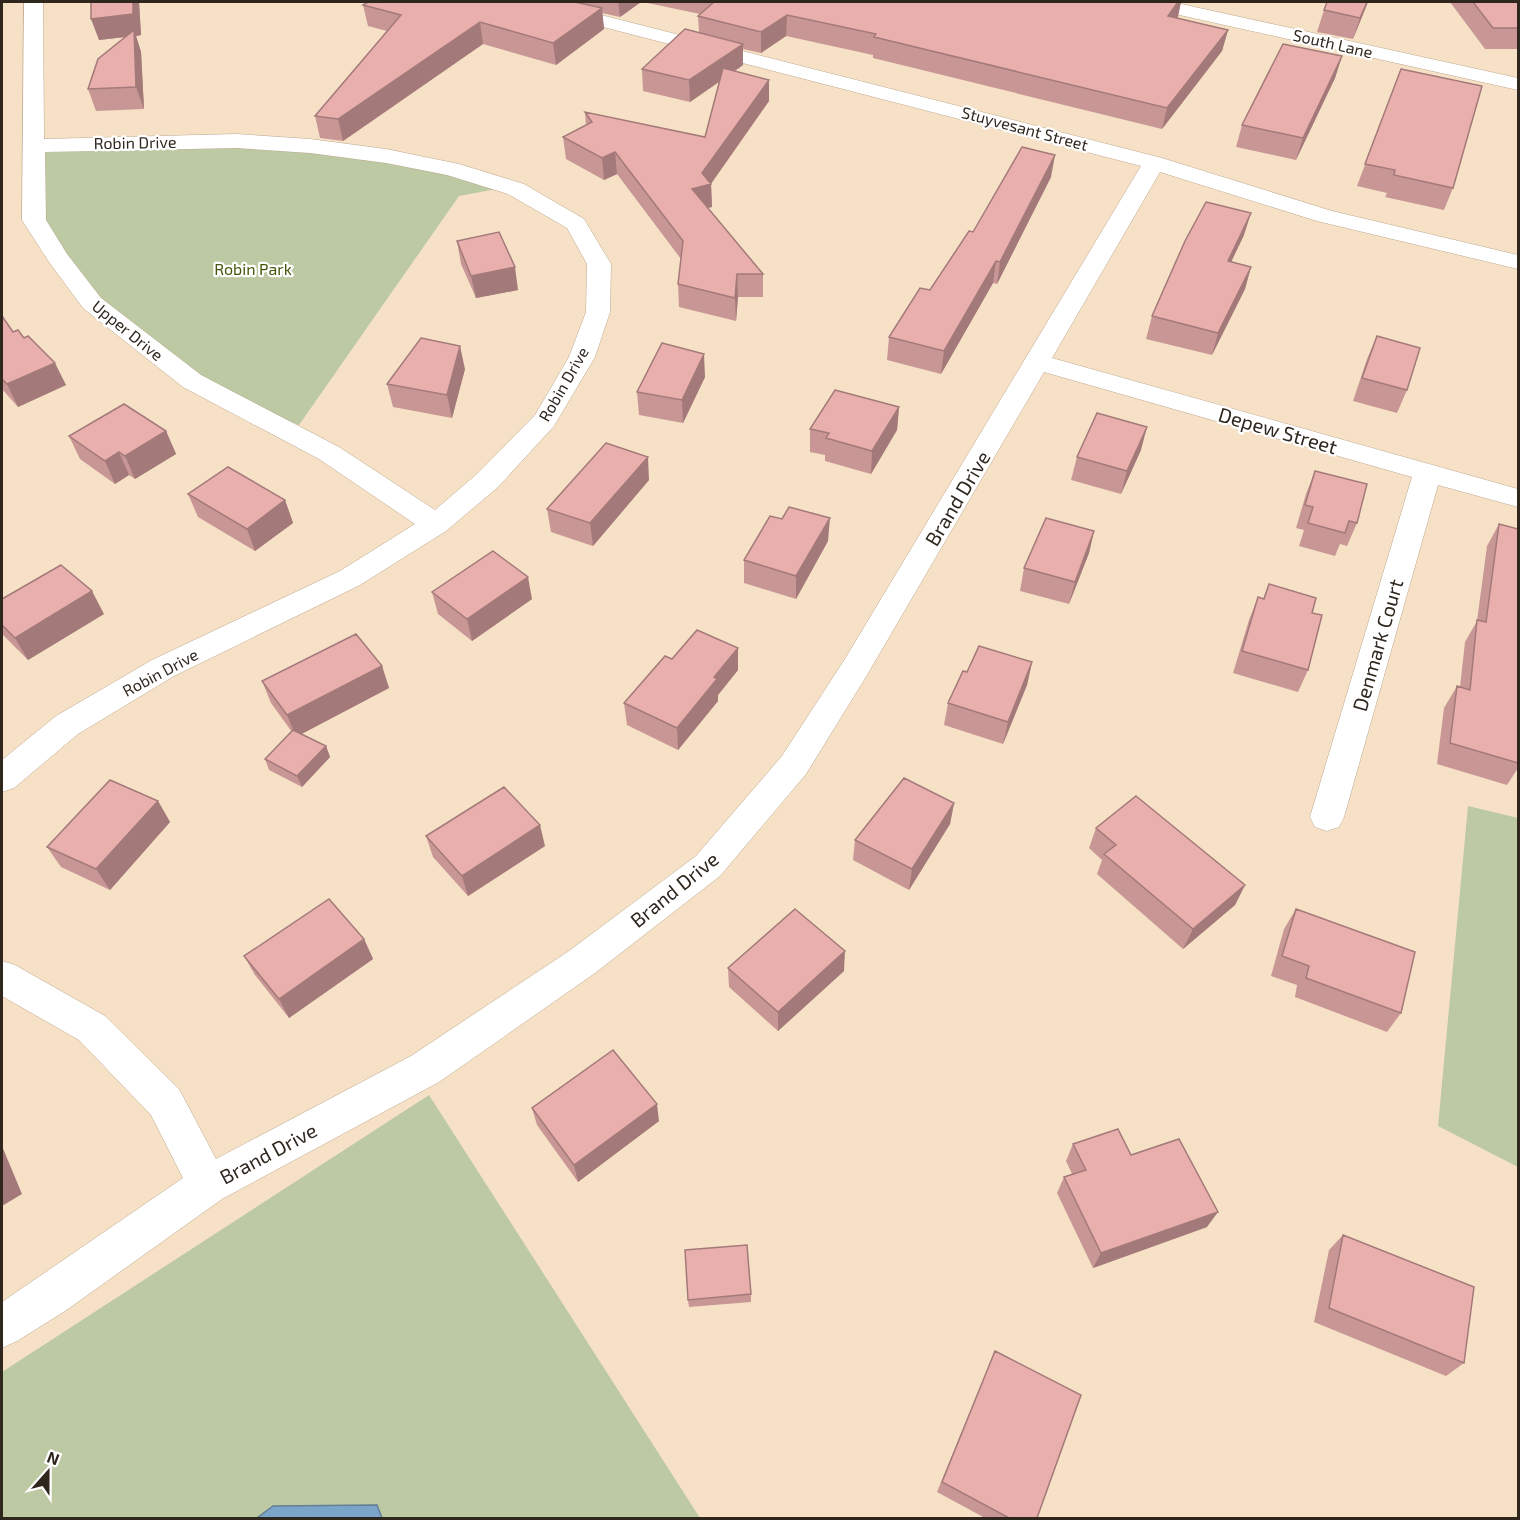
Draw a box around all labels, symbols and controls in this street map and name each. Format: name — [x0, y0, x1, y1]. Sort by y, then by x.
street label: South Lane — [1291, 25, 1375, 61]
street label: Stuyvesant Street — [960, 102, 1090, 154]
street label: Robin Drive — [93, 132, 177, 152]
park label: Robin Park — [214, 259, 292, 278]
street label: Upper Drive — [89, 296, 167, 364]
street label: Robin Drive — [534, 343, 592, 425]
street label: Depew Street — [1216, 402, 1341, 459]
street label: Brand Drive — [919, 446, 995, 550]
street label: Denmark Court — [1347, 576, 1407, 714]
street label: Robin Drive — [119, 644, 201, 700]
street label: Brand Drive — [625, 846, 723, 932]
street label: Brand Drive — [215, 1117, 321, 1189]
north arrow — [18, 1442, 78, 1502]
text: N — [45, 1447, 62, 1468]

